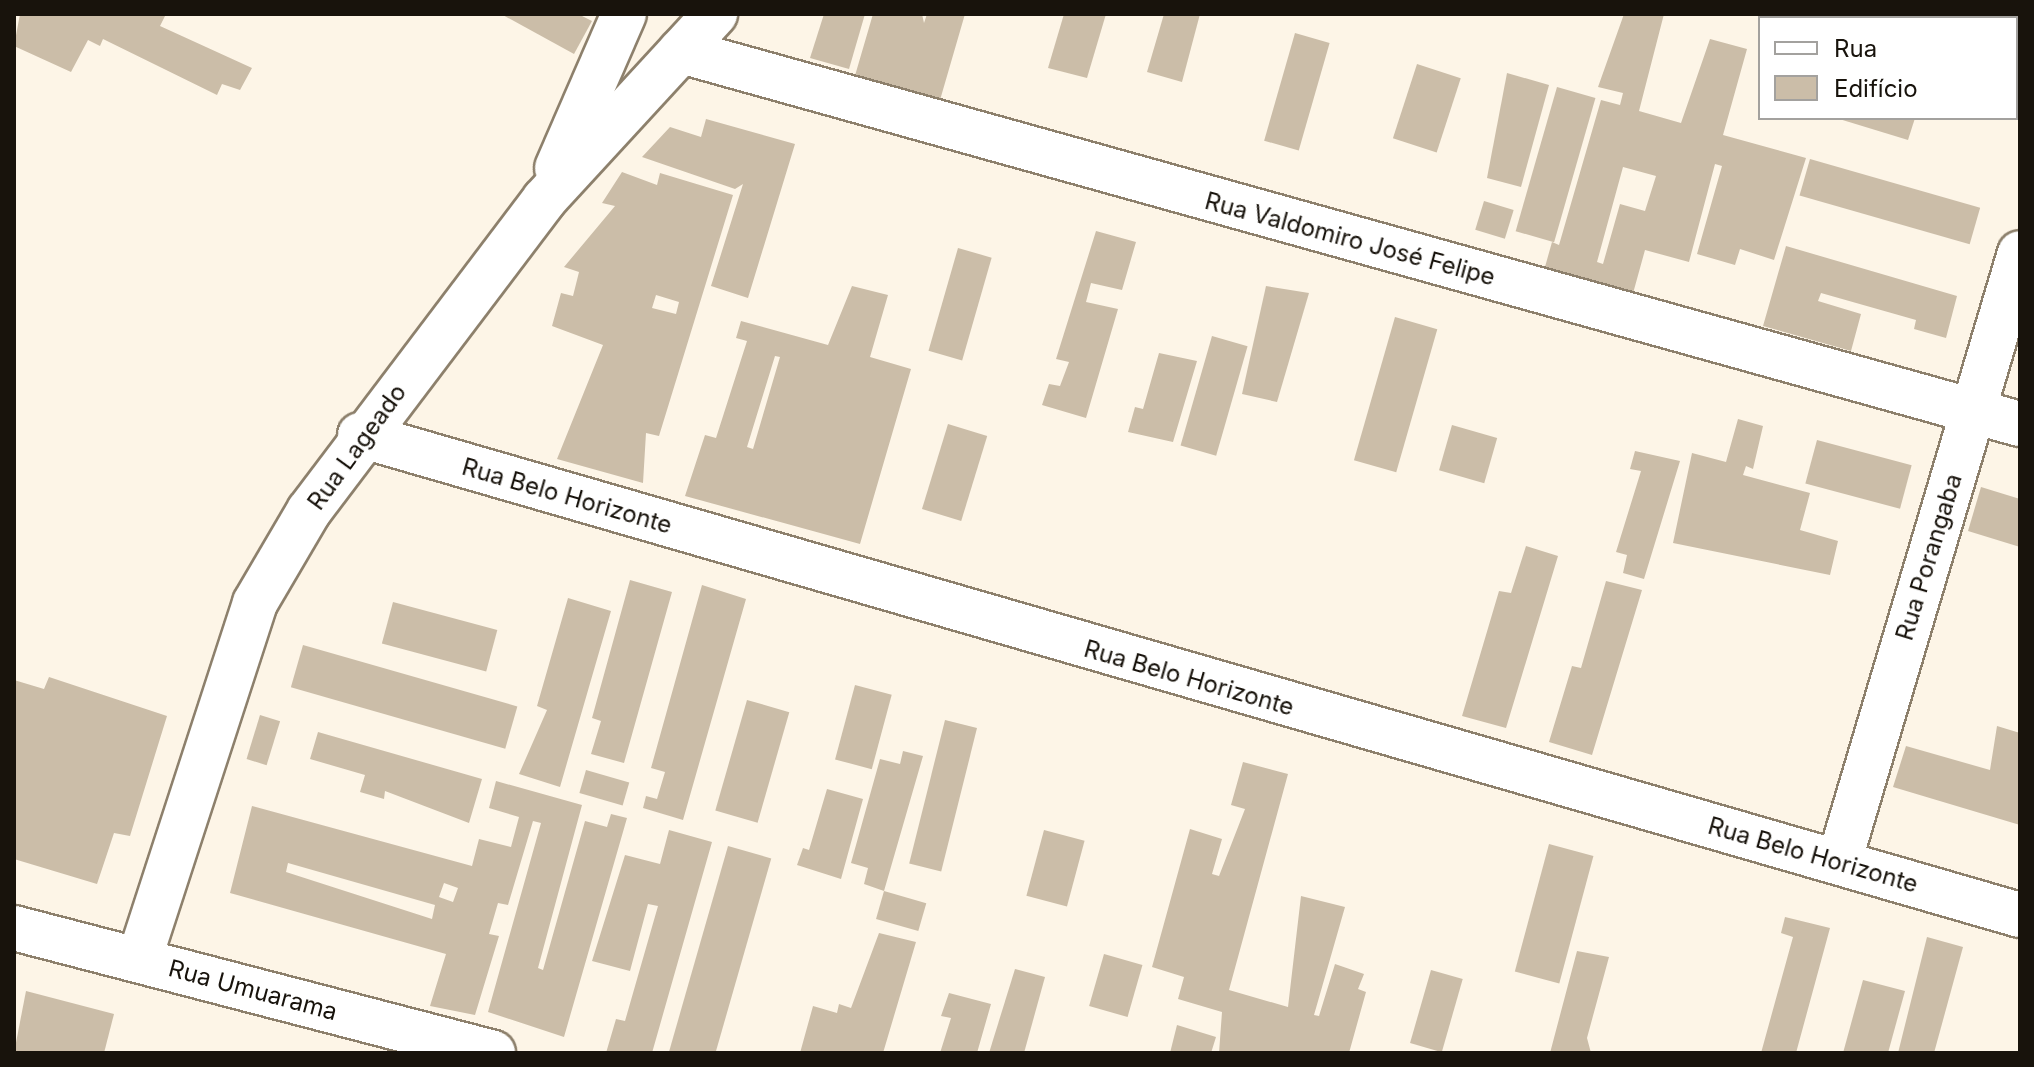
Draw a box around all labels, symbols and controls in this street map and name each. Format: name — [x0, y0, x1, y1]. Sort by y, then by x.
legend — [1758, 16, 2018, 120]
text: Rua — [1834, 34, 1877, 63]
text: Edifício — [1834, 74, 1918, 103]
street label: Rua Valdomiro José Felipe — [1202, 186, 1498, 292]
street label: Rua Lageado — [302, 378, 412, 516]
street label: Rua Belo Horizonte — [459, 452, 675, 540]
street label: Rua Porangaba — [1890, 470, 1968, 644]
street label: Rua Belo Horizonte — [1081, 634, 1297, 722]
street label: Rua Belo Horizonte — [1705, 811, 1921, 899]
street label: Rua Umuarama — [166, 954, 340, 1026]

